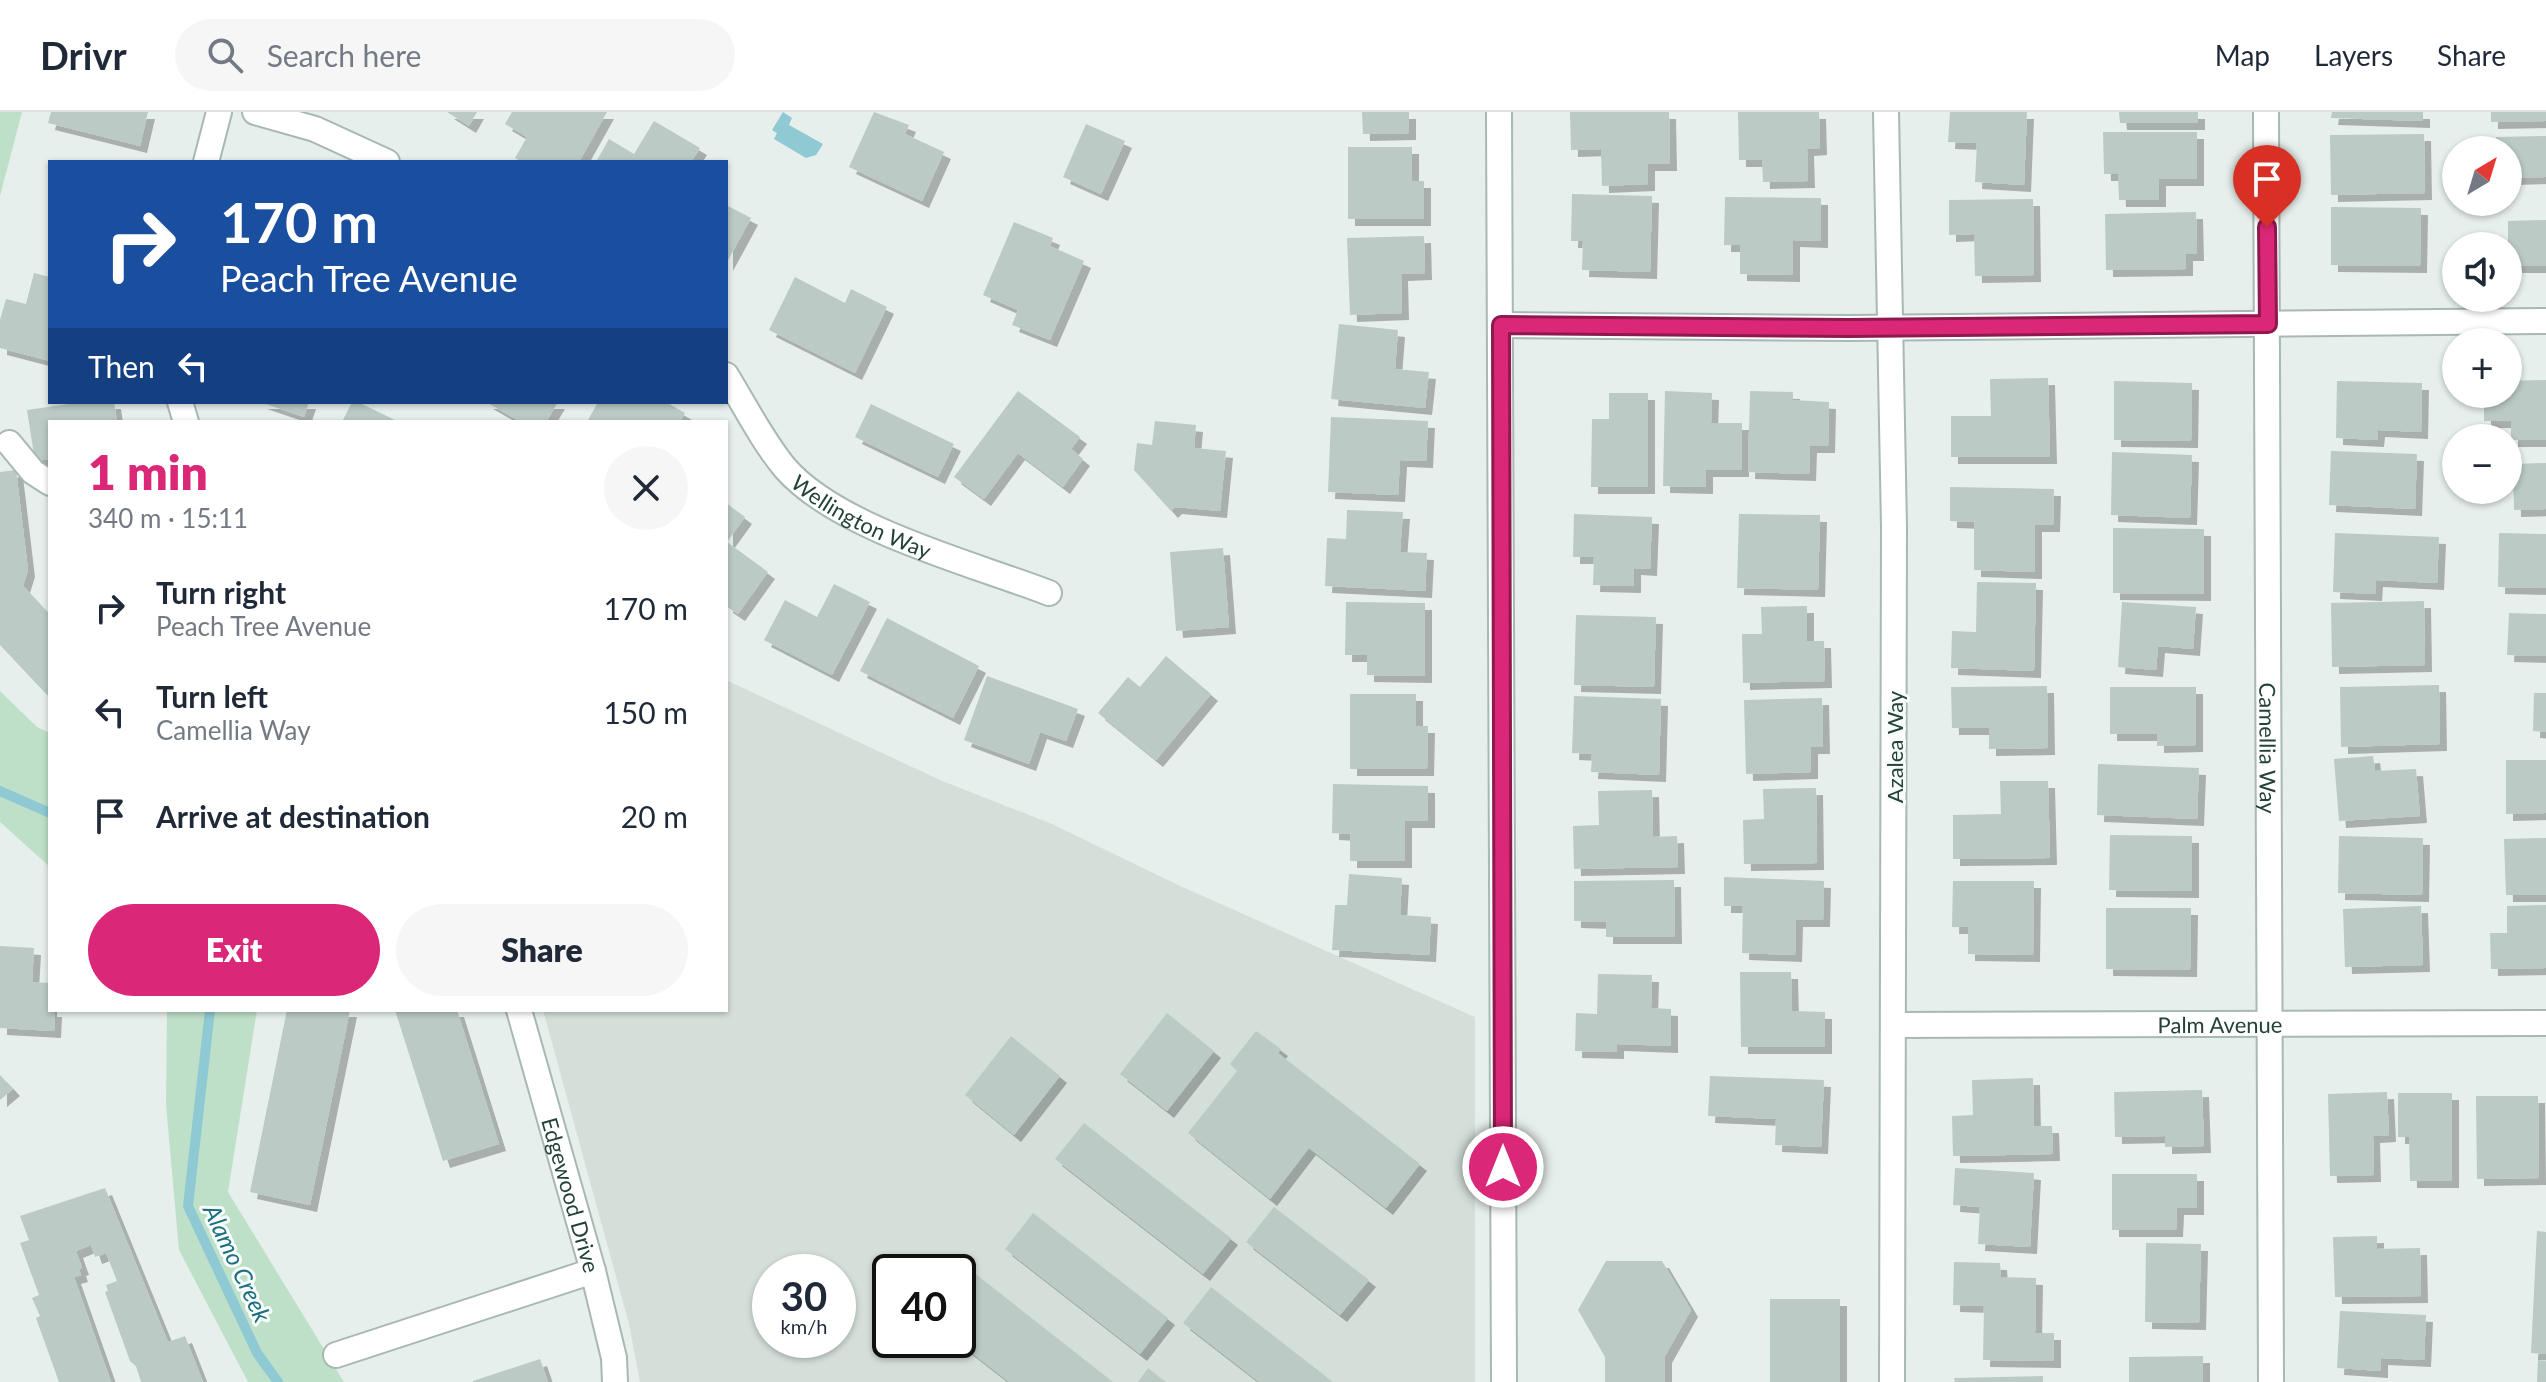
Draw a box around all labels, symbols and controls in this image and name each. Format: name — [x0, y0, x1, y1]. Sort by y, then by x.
search box — [175, 19, 735, 91]
text: Drivr — [40, 32, 127, 78]
icon: search — [203, 33, 247, 77]
text: Search here — [267, 37, 421, 73]
text: Map — [2215, 38, 2270, 72]
text: Layers — [2314, 38, 2393, 72]
text: Share — [2437, 38, 2506, 72]
north arrow — [2442, 136, 2522, 216]
map controls — [2442, 136, 2522, 504]
pin — [2233, 145, 2301, 227]
icon: arrive — [2245, 157, 2289, 201]
text: 170 m — [220, 188, 378, 255]
icon: right — [88, 192, 192, 296]
button: sound — [2442, 232, 2522, 312]
text: Peach Tree Avenue — [220, 256, 518, 300]
button: + — [2442, 328, 2522, 408]
icon: left — [171, 344, 215, 388]
text: Then — [88, 348, 155, 384]
button: − — [2442, 424, 2522, 504]
text: 1 min — [88, 443, 208, 500]
button: close — [604, 446, 688, 530]
street label: Wellington Way — [786, 468, 936, 564]
text: 340 m · 15:11 — [88, 502, 248, 534]
text: Turn right — [156, 574, 286, 610]
icon: right — [88, 586, 132, 630]
text: 170 m — [603, 590, 688, 626]
text: Peach Tree Avenue — [156, 610, 371, 642]
text: Turn left — [156, 678, 268, 714]
street label: Camellia Way — [2255, 682, 2282, 814]
icon: left — [88, 690, 132, 734]
street label: Azalea Way — [1881, 690, 1908, 803]
text: 150 m — [603, 694, 688, 730]
text: Camellia Way — [156, 714, 311, 746]
icon: arrive — [88, 794, 132, 838]
text: Arrive at destination — [156, 798, 430, 834]
text: 20 m — [621, 798, 688, 834]
button: Exit — [88, 904, 380, 996]
button: Share — [396, 904, 688, 996]
street label: Palm Avenue — [2158, 1010, 2282, 1038]
street label: Edgewood Drive — [537, 1114, 606, 1275]
position arrow — [1461, 1125, 1545, 1209]
water label: Alamo Creek — [198, 1199, 278, 1327]
speed limit sign: 40 — [872, 1254, 976, 1358]
text: 30 — [781, 1272, 827, 1320]
text: km/h — [781, 1314, 827, 1338]

